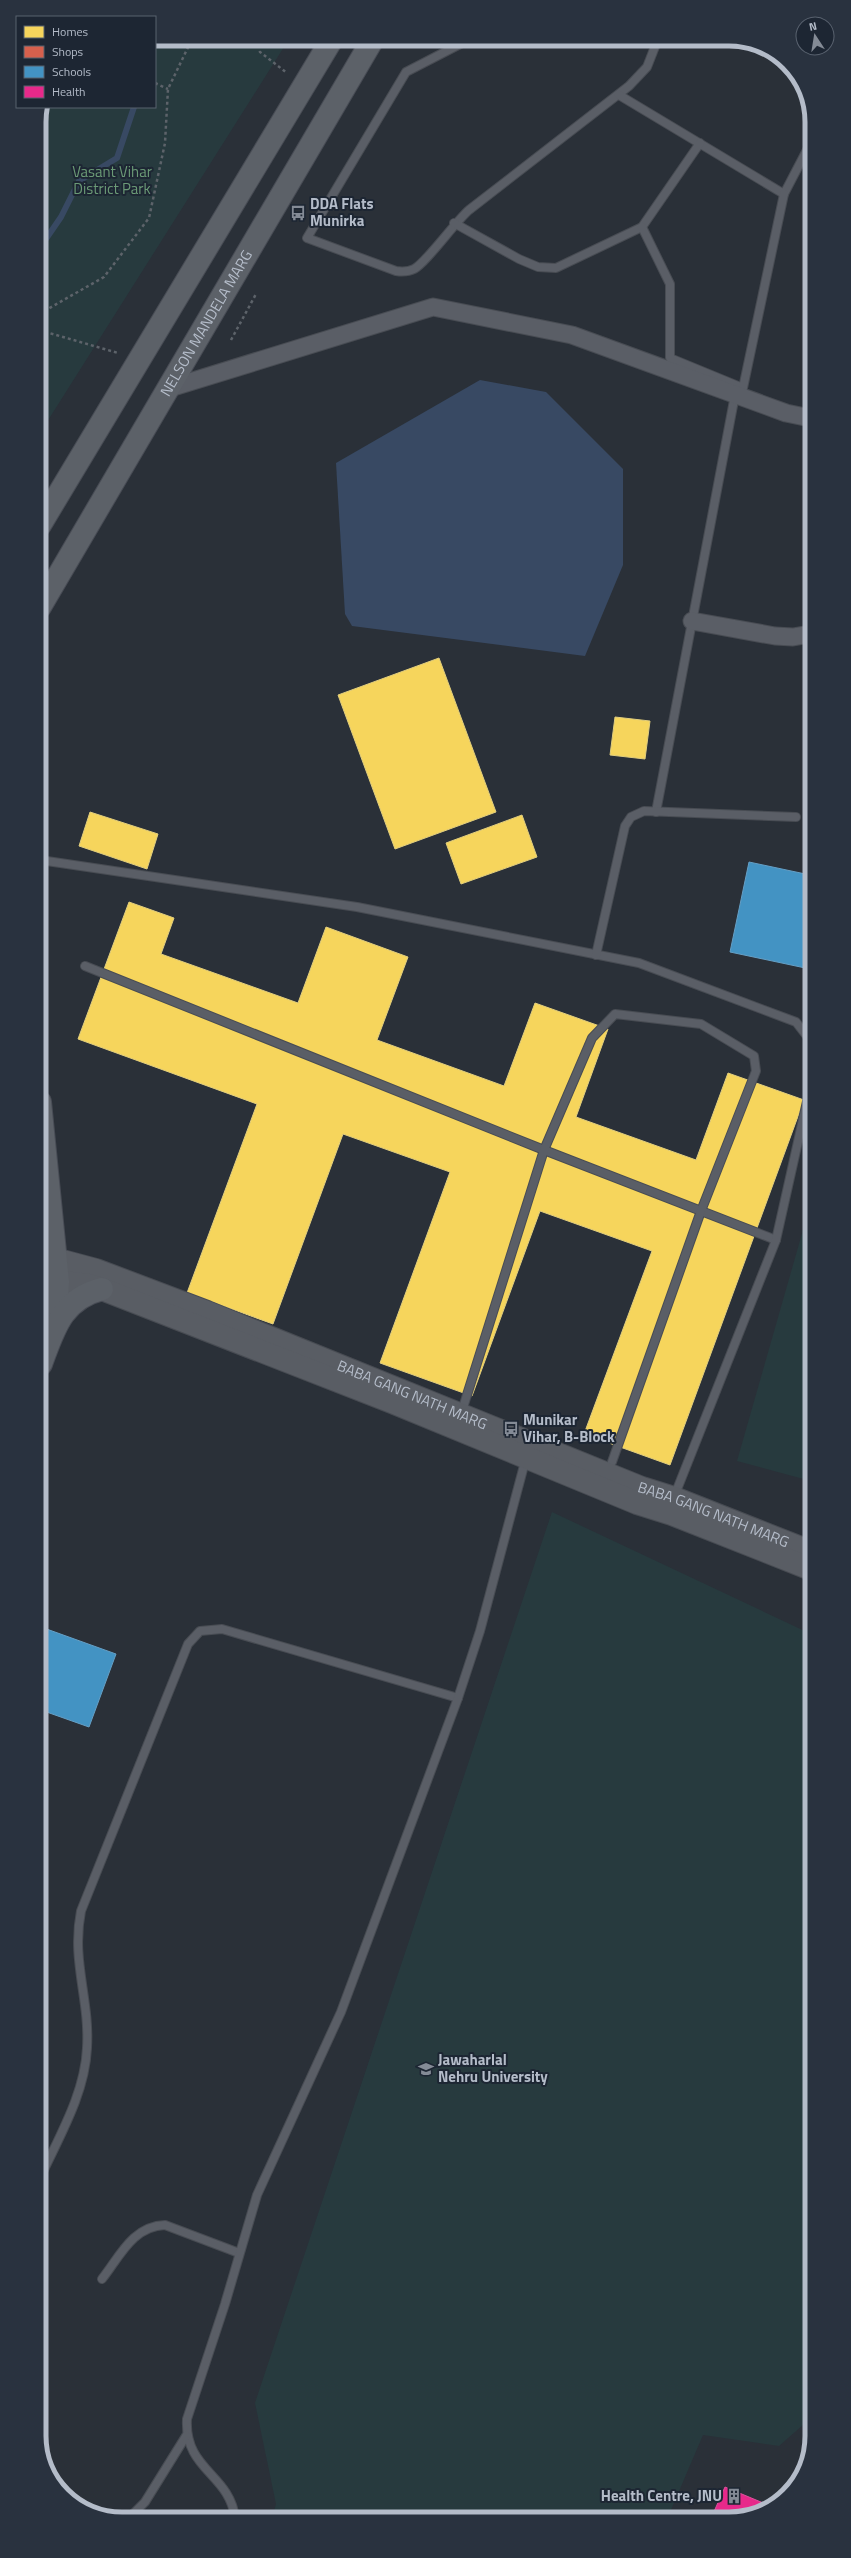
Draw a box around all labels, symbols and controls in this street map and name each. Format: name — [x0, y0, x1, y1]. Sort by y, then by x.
legend — [16, 16, 156, 108]
north arrow — [795, 16, 835, 56]
text: N — [808, 18, 818, 35]
text: Homes — [52, 22, 88, 41]
text: Shops — [52, 42, 84, 61]
text: Schools — [52, 62, 92, 81]
text: Health — [52, 82, 86, 101]
park label: Vasant Vihar District Park — [72, 160, 152, 200]
place label: DDA Flats Munirka — [310, 192, 374, 232]
bus stop icon: DDA Flats Munirka — [289, 204, 307, 222]
street label: NELSON MANDELA MARG — [154, 245, 258, 400]
street label: BABA GANG NATH MARG — [334, 1354, 491, 1435]
place label: Munikar Vihar, B-Block — [523, 1408, 615, 1448]
bus stop icon: Munikar Vihar, B-Block — [502, 1420, 520, 1438]
street label: BABA GANG NATH MARG — [635, 1475, 792, 1553]
place label: Jawaharlal Nehru University — [438, 2048, 548, 2088]
school or university icon: Jawaharlal Nehru University — [417, 2060, 435, 2078]
place label: Health Centre, JNU — [601, 2484, 722, 2507]
building icon: Health Centre, JNU — [725, 2487, 743, 2505]

